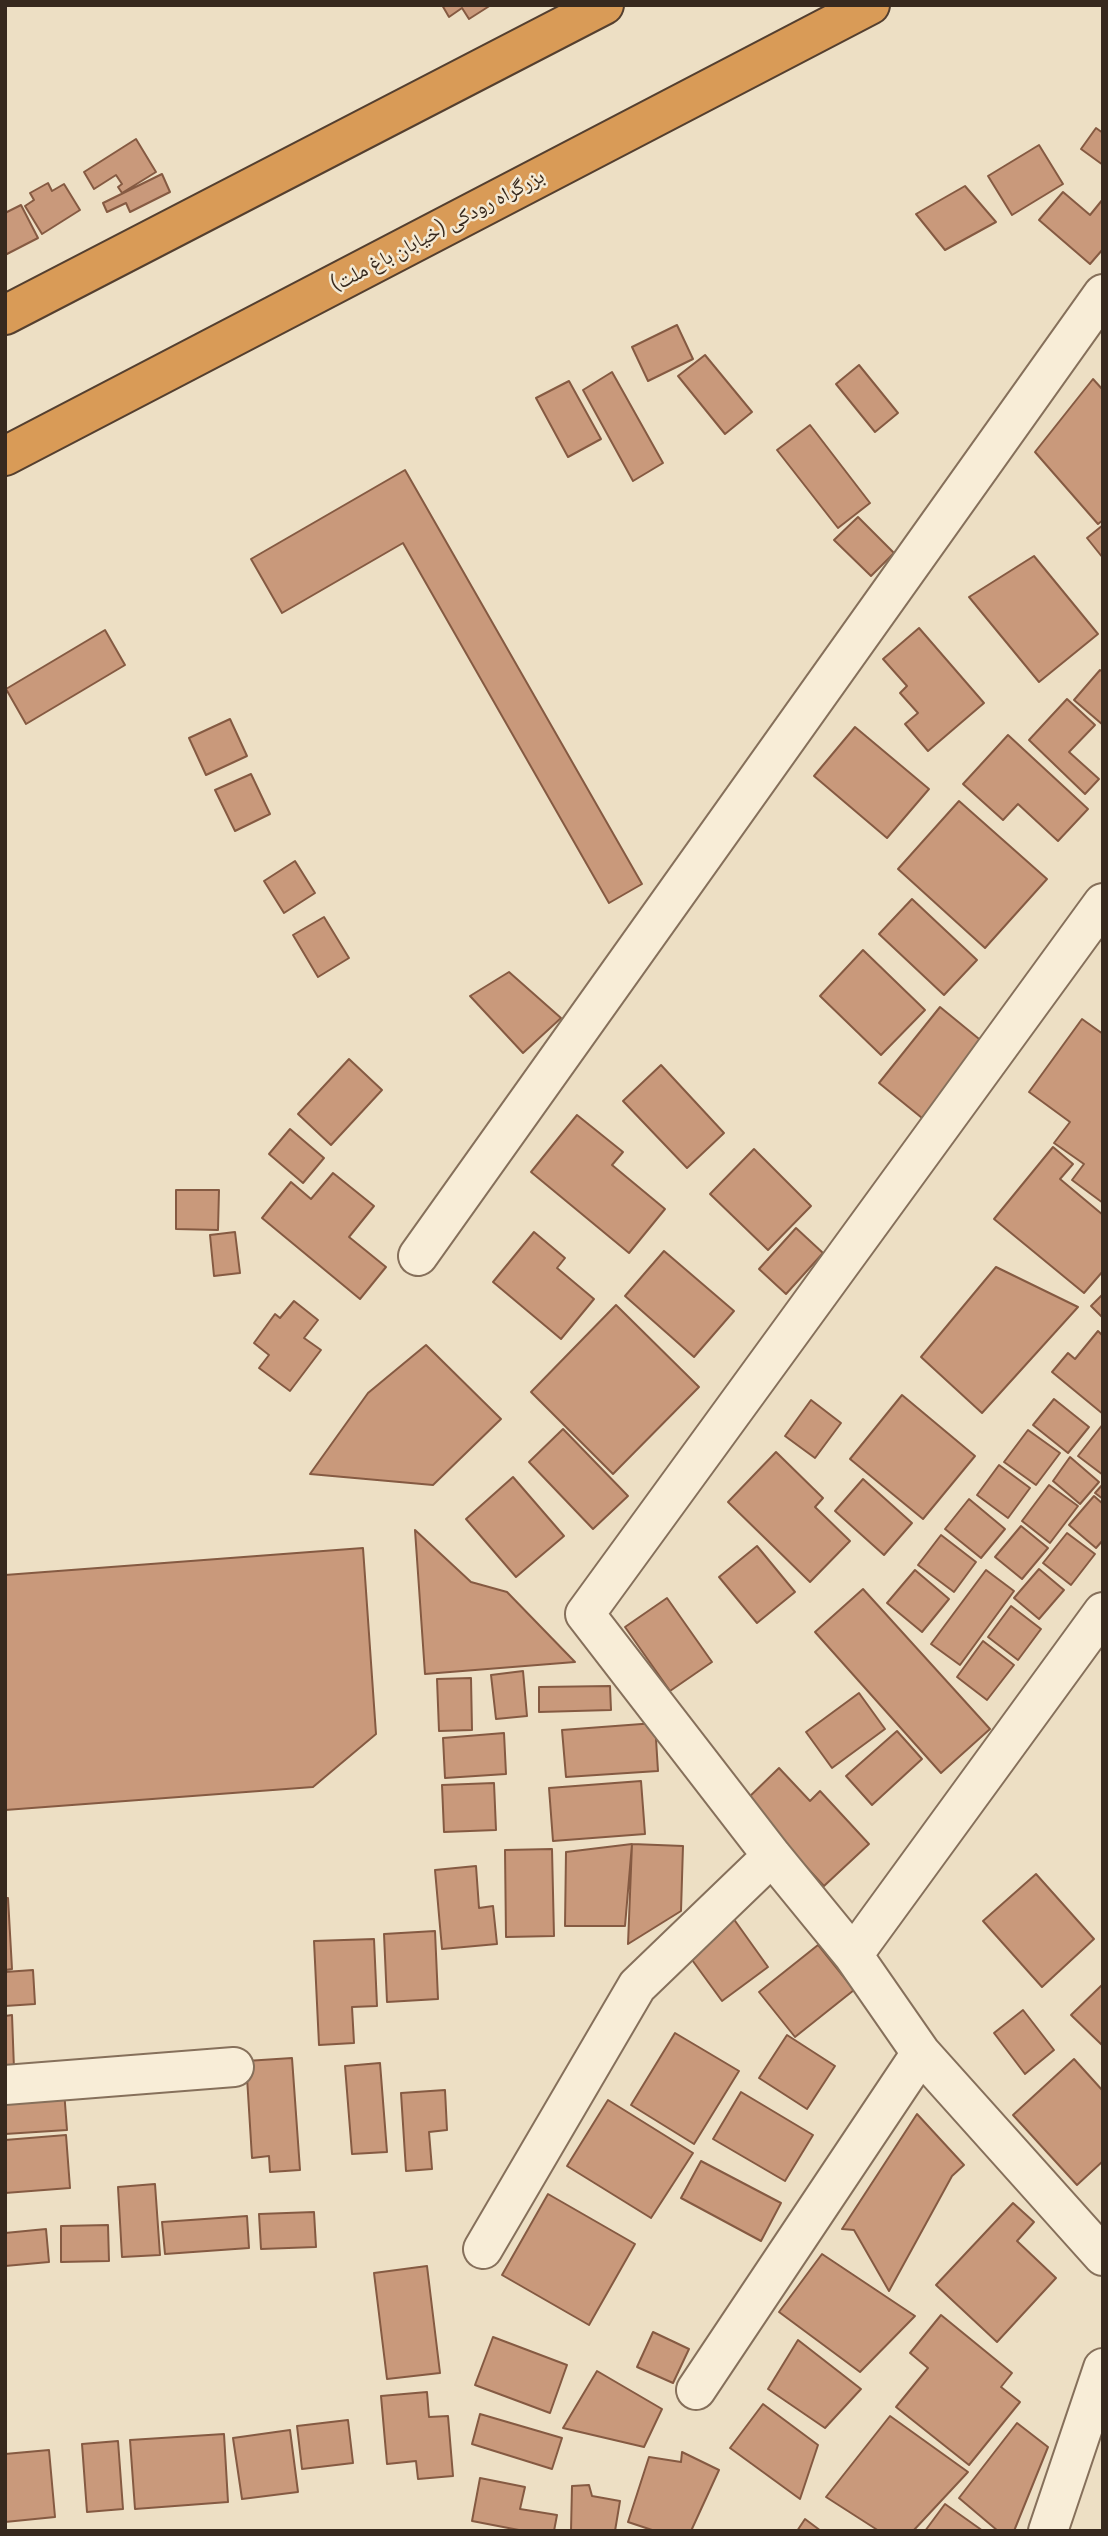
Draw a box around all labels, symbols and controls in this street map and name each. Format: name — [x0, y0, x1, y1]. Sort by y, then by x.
street label: بزرگراه رودکی (خیابان باغ ملت) — [327, 164, 549, 298]

